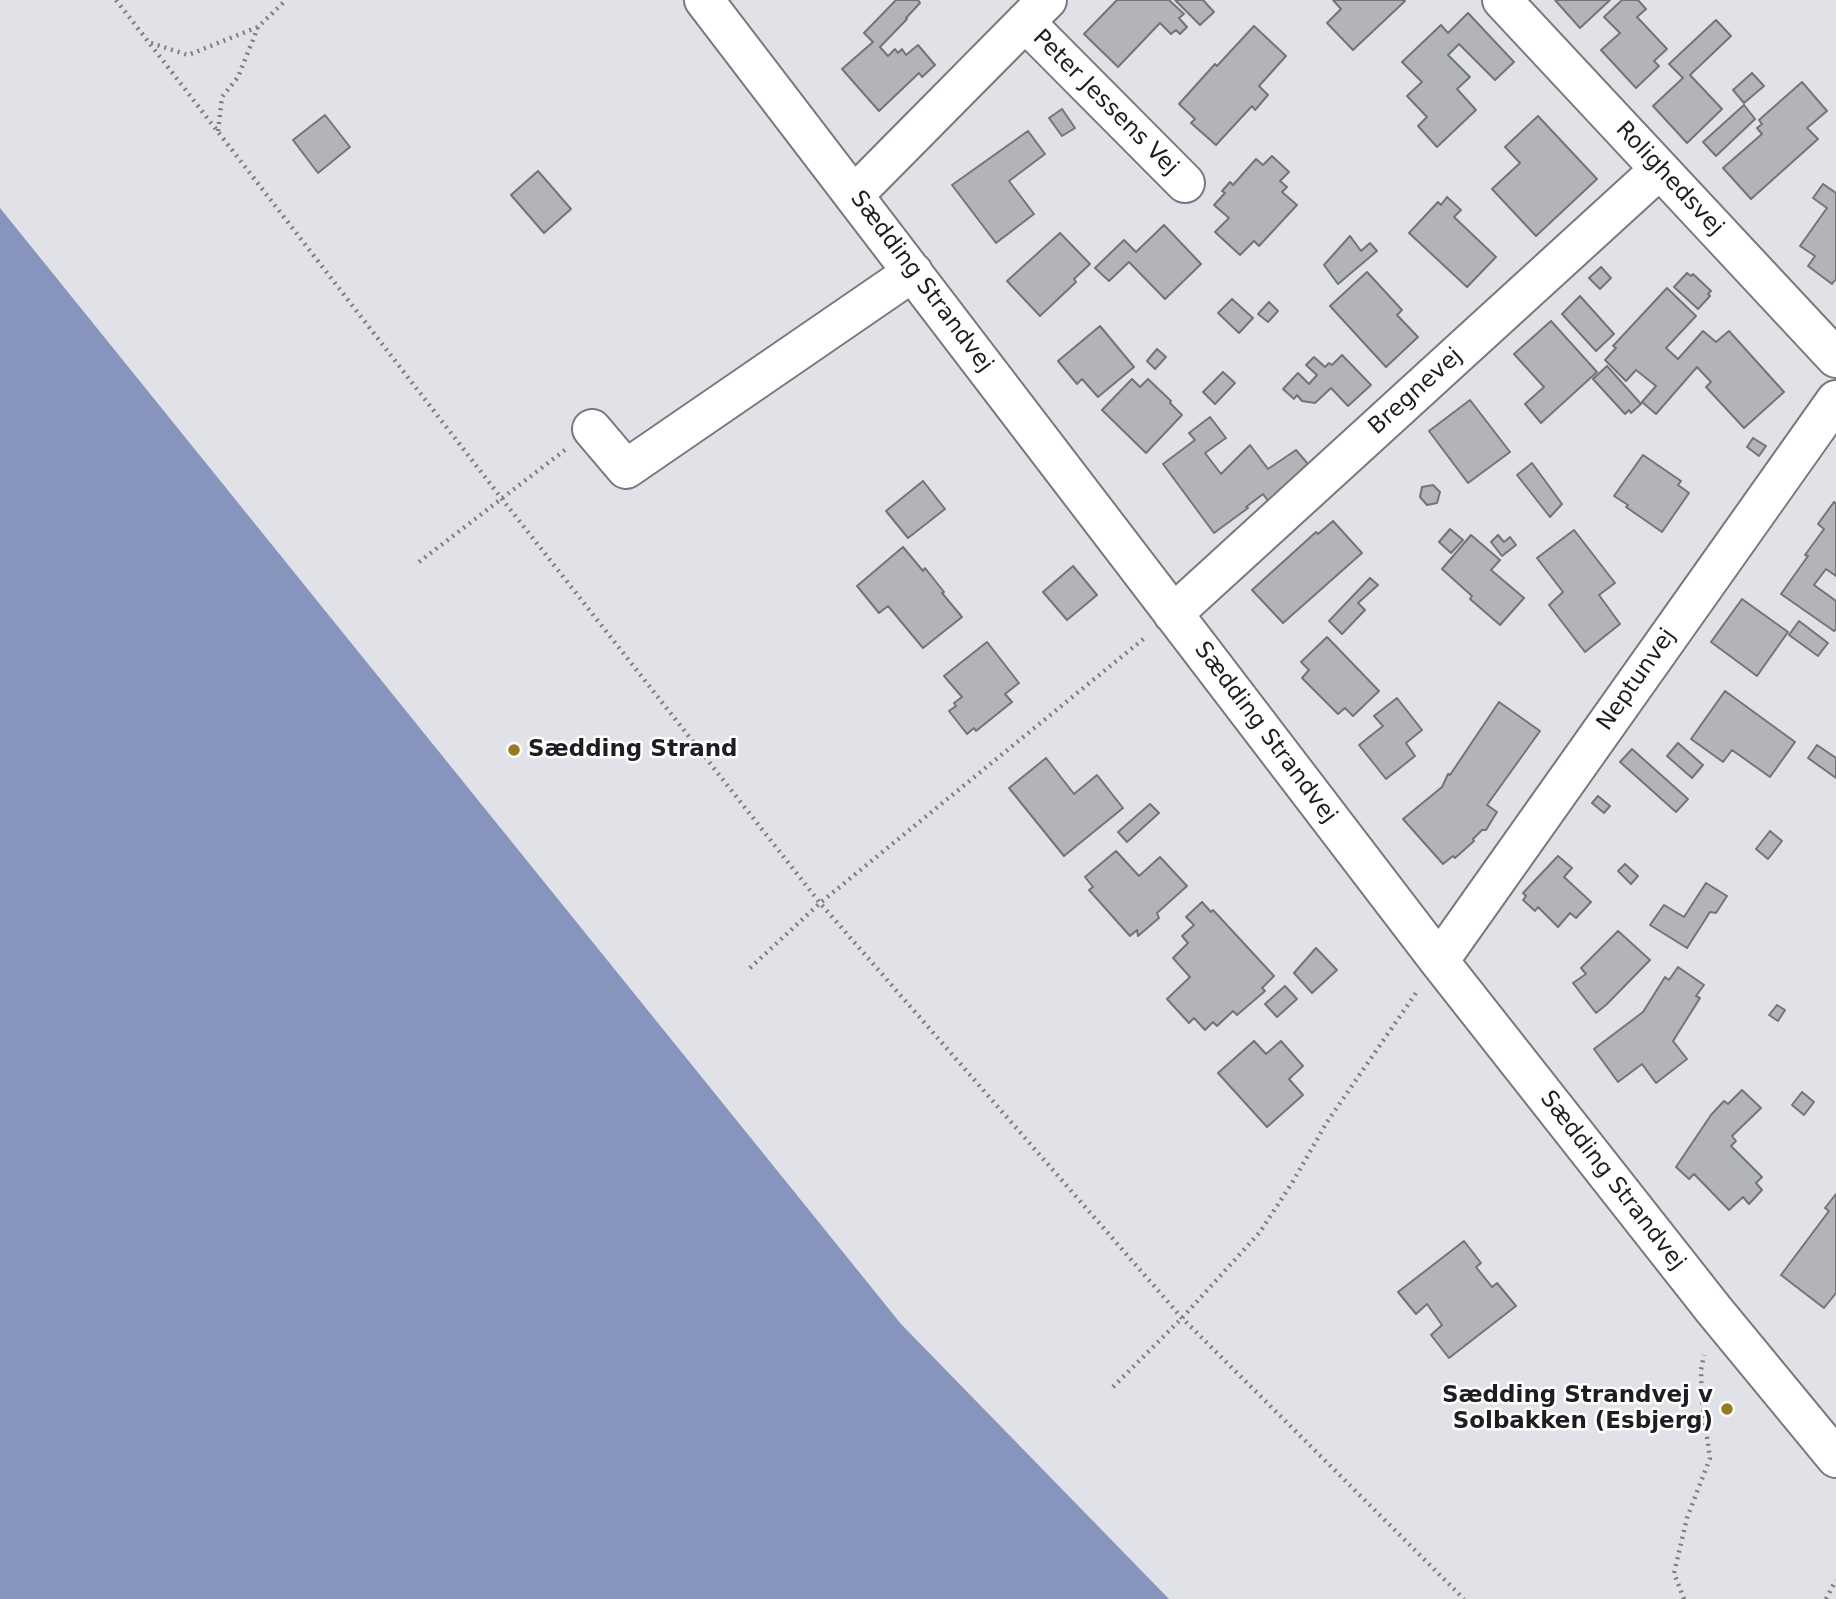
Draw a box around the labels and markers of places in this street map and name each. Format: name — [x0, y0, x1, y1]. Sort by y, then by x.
place label: Sædding Strand — [528, 736, 738, 764]
marker: Sædding Strand — [506, 742, 522, 758]
place label: Sædding Strandvej v Solbakken (Esbjerg) — [1442, 1382, 1713, 1436]
marker: Sædding Strandvej v Solbakken (Esbjerg) — [1719, 1401, 1735, 1417]

